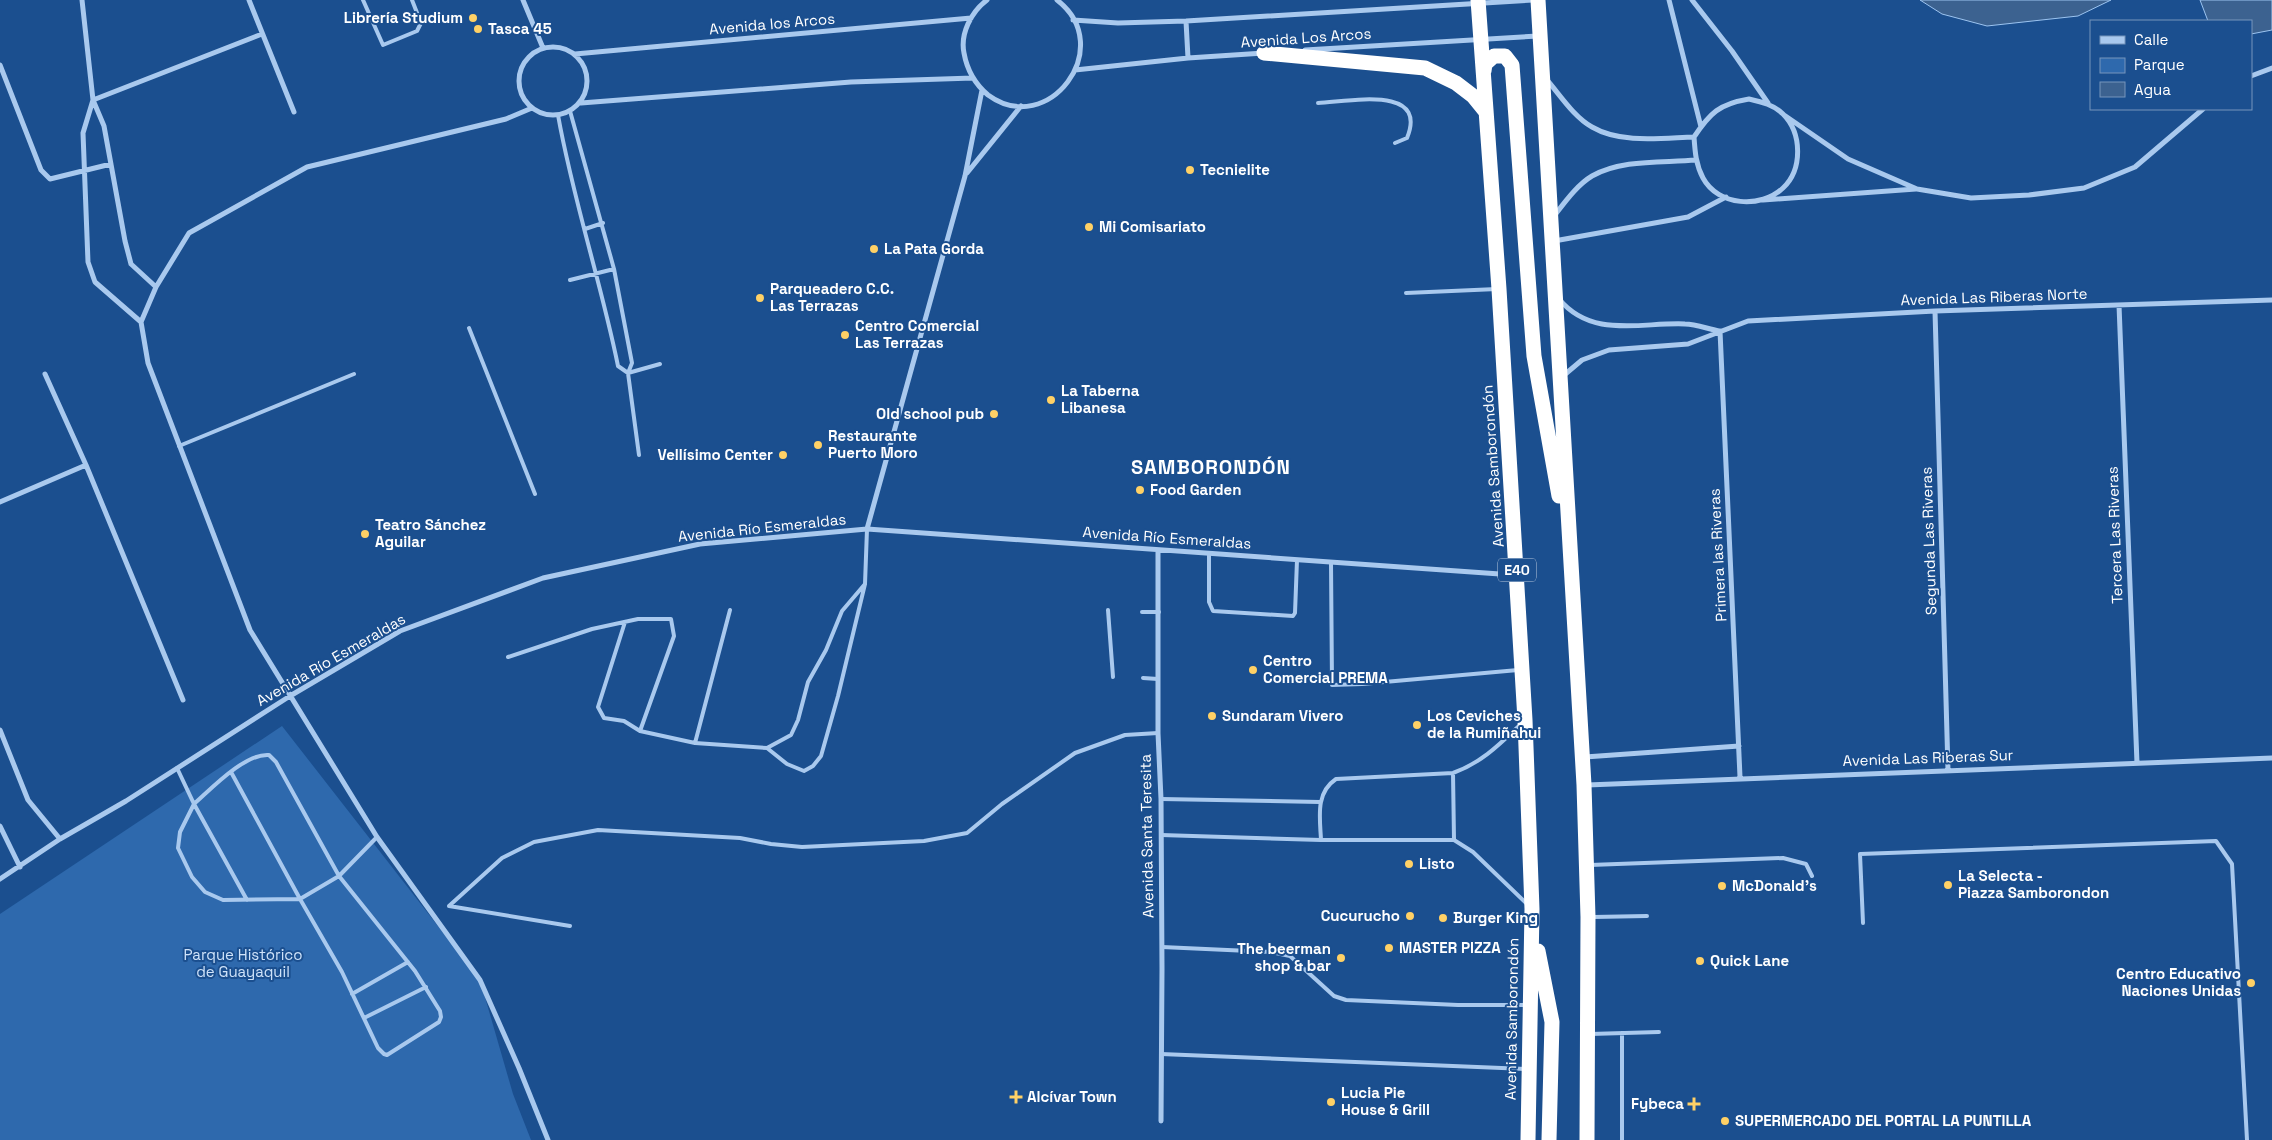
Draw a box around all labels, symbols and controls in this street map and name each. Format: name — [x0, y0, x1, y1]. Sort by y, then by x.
place label: Librería Studium — [344, 8, 463, 27]
street label: Avenida los Arcos — [708, 9, 836, 38]
marker: Librería Studium — [467, 12, 479, 24]
place label: Tasca 45 — [488, 19, 552, 38]
legend — [2090, 20, 2252, 110]
marker: Tasca 45 — [472, 23, 484, 35]
street label: Avenida Los Arcos — [1240, 23, 1372, 52]
text: Calle — [2134, 30, 2169, 49]
text: Parque — [2134, 55, 2185, 74]
text: Agua — [2134, 80, 2171, 99]
place label: Tecnielite — [1200, 160, 1270, 179]
marker: Tecnielite — [1184, 164, 1196, 176]
place label: Mi Comisariato — [1099, 217, 1206, 236]
marker: Mi Comisariato — [1083, 221, 1095, 233]
place label: La Pata Gorda — [884, 239, 984, 258]
marker: La Pata Gorda — [868, 243, 880, 255]
place label: Parqueadero C.C. Las Terrazas — [770, 279, 894, 315]
street label: Avenida Las Riberas Norte — [1900, 284, 2088, 309]
marker: Parqueadero C.C. Las Terrazas — [754, 292, 766, 304]
place label: Centro Comercial Las Terrazas — [855, 316, 979, 352]
marker: Centro Comercial Las Terrazas — [839, 329, 851, 341]
place label: La Taberna Libanesa — [1061, 381, 1140, 417]
street label: Avenida Samborondón — [1477, 384, 1508, 548]
marker: La Taberna Libanesa — [1045, 394, 1057, 406]
place label: Old school pub — [876, 404, 984, 423]
marker: Old school pub — [988, 408, 1000, 420]
place label: Restaurante Puerto Moro — [828, 426, 918, 462]
marker: Restaurante Puerto Moro — [812, 439, 824, 451]
place label: Vellísimo Center — [657, 445, 773, 464]
marker: Vellísimo Center — [777, 449, 789, 461]
district label: SAMBORONDÓN — [1131, 454, 1291, 480]
street label: Segunda Las Riveras — [1916, 466, 1941, 616]
street label: Tercera Las Riveras — [2103, 466, 2126, 604]
place label: Food Garden — [1150, 480, 1241, 499]
marker: Food Garden — [1134, 484, 1146, 496]
street label: Primera las Riveras — [1705, 488, 1730, 622]
street label: Avenida Río Esmeraldas — [677, 509, 847, 546]
place label: Teatro Sánchez Aguilar — [375, 515, 486, 551]
street label: Avenida Río Esmeraldas — [1082, 522, 1252, 553]
marker: Teatro Sánchez Aguilar — [359, 528, 371, 540]
road number: E40 — [1498, 558, 1536, 582]
street label: Avenida Río Esmeraldas — [253, 609, 409, 710]
place label: Centro Comercial PREMA — [1263, 651, 1388, 687]
marker: Centro Comercial PREMA — [1247, 664, 1259, 676]
place label: Sundaram Vivero — [1222, 706, 1343, 725]
place label: Los Ceviches de la Rumiñahui — [1427, 706, 1541, 742]
marker: Sundaram Vivero — [1206, 710, 1218, 722]
marker: Los Ceviches de la Rumiñahui — [1411, 719, 1423, 731]
street label: Avenida Las Riberas Sur — [1842, 745, 2014, 770]
street label: Avenida Santa Teresita — [1136, 753, 1157, 918]
place label: Listo — [1419, 854, 1455, 873]
marker: Listo — [1403, 858, 1415, 870]
place label: La Selecta - Piazza Samborondon — [1958, 866, 2109, 902]
place label: McDonald's — [1732, 876, 1817, 895]
marker: La Selecta - Piazza Samborondon — [1942, 879, 1954, 891]
marker: McDonald's — [1716, 880, 1728, 892]
place label: Cucurucho — [1321, 906, 1400, 925]
place label: Burger King — [1453, 908, 1538, 927]
marker: Cucurucho — [1404, 910, 1416, 922]
marker: Burger King — [1437, 912, 1449, 924]
place label: MASTER PIZZA — [1399, 938, 1501, 957]
street label: Avenida Samborondón — [1501, 938, 1522, 1100]
place label: The beerman shop & bar — [1237, 939, 1331, 975]
marker: MASTER PIZZA — [1383, 942, 1395, 954]
park label: Parque Histórico de Guayaquil — [183, 945, 303, 981]
place label: Quick Lane — [1710, 951, 1789, 970]
marker: The beerman shop & bar — [1335, 952, 1347, 964]
marker: Quick Lane — [1694, 955, 1706, 967]
place label: Centro Educativo Naciones Unidas — [2116, 964, 2241, 1000]
marker: Centro Educativo Naciones Unidas — [2245, 977, 2257, 989]
place label: Lucia Pie House & Grill — [1341, 1083, 1430, 1119]
place label: Alcívar Town — [1027, 1087, 1117, 1106]
marker: Alcívar Town — [1009, 1090, 1023, 1104]
place label: Fybeca — [1631, 1094, 1684, 1113]
marker: Lucia Pie House & Grill — [1325, 1096, 1337, 1108]
marker: Fybeca — [1688, 1098, 1700, 1110]
place label: SUPERMERCADO DEL PORTAL LA PUNTILLA — [1735, 1111, 2032, 1130]
marker: SUPERMERCADO DEL PORTAL LA PUNTILLA — [1719, 1115, 1731, 1127]

